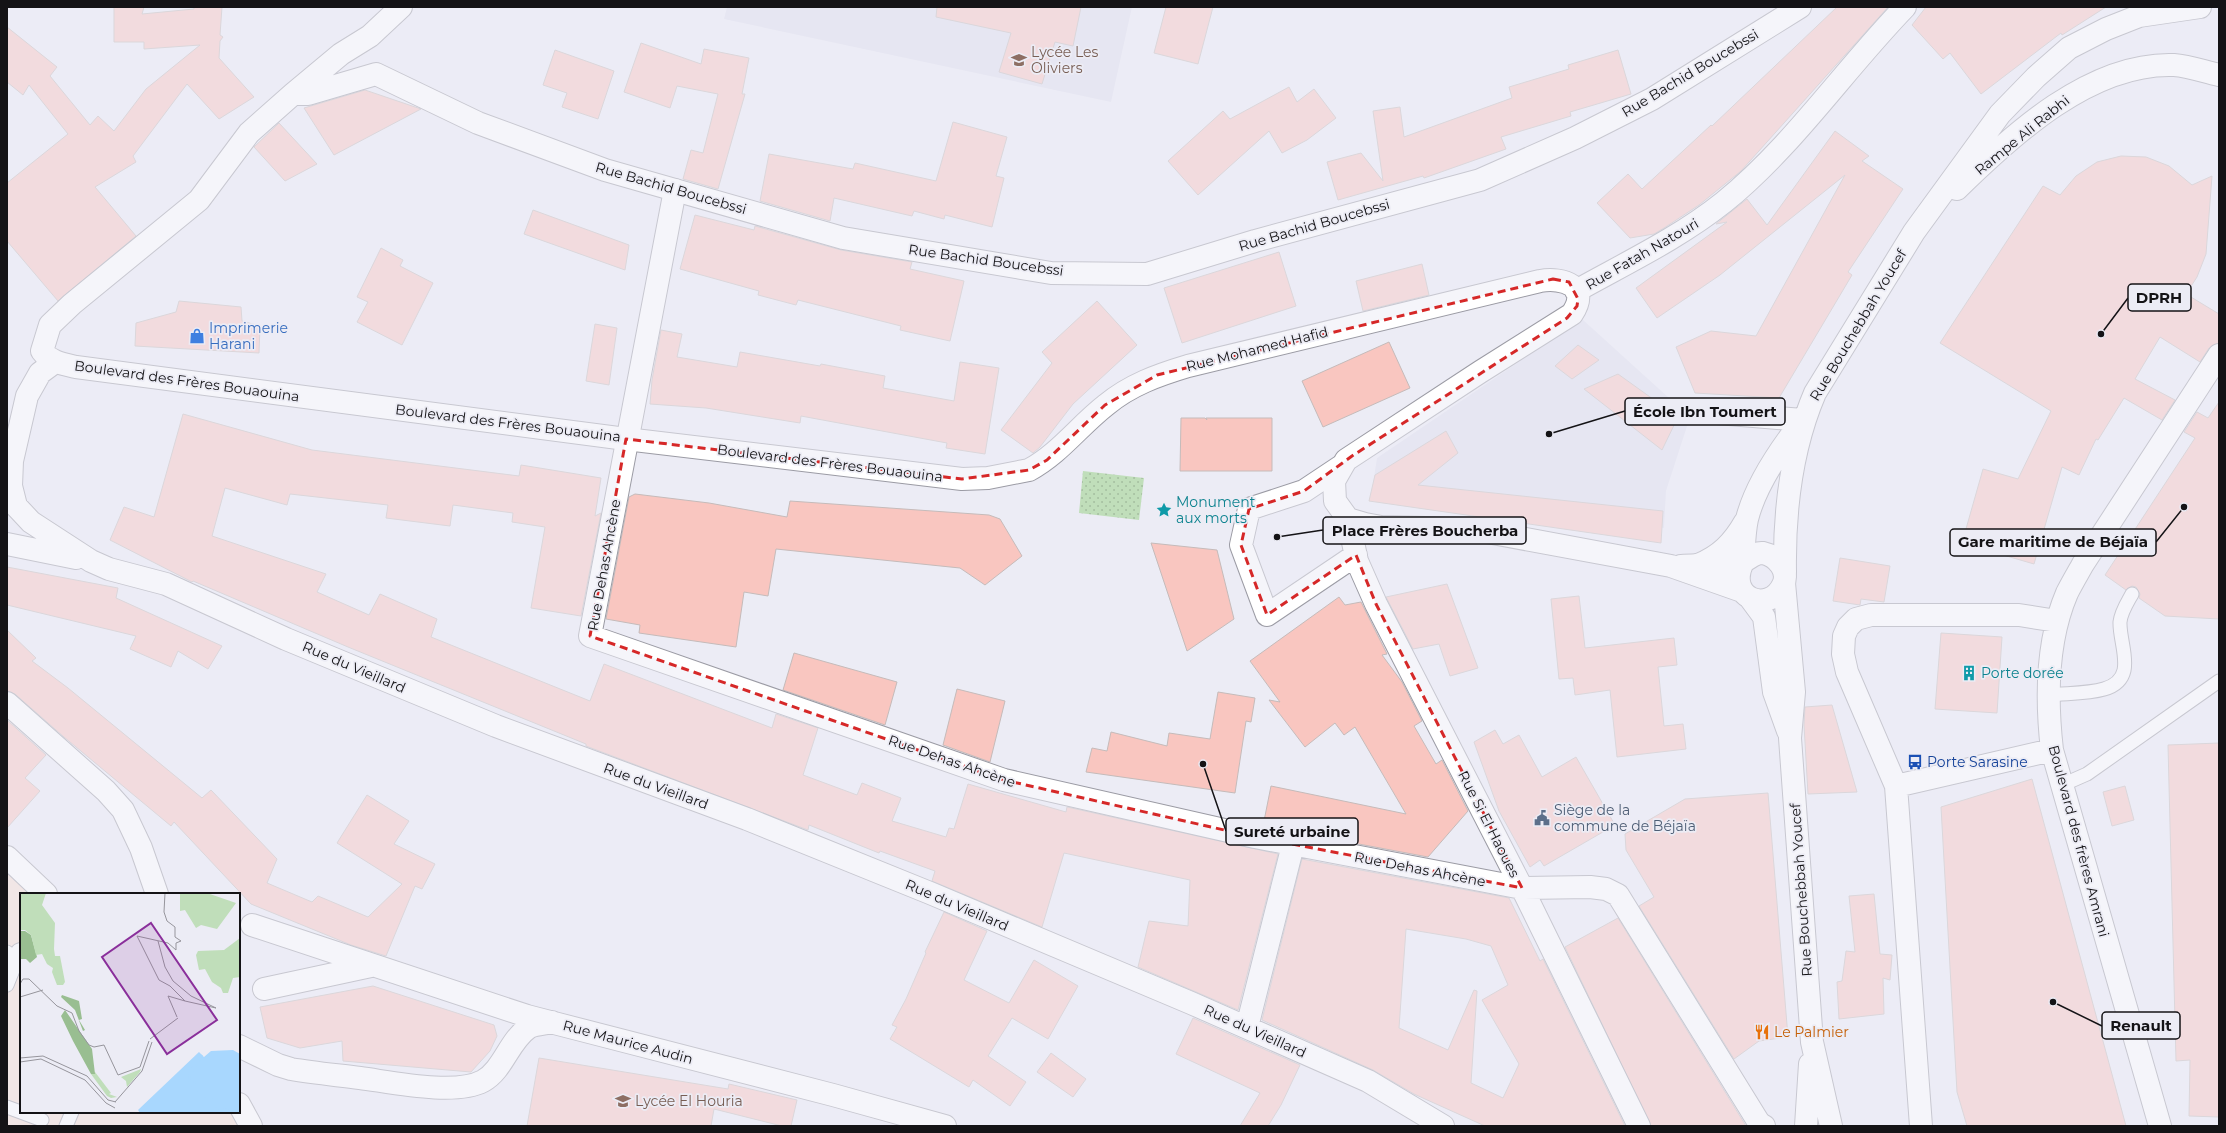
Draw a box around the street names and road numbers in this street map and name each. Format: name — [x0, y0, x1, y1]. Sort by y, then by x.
street label: Rue Bachid Boucebssi — [1618, 25, 1762, 121]
street label: Rampe Ali Rabhi — [1971, 91, 2073, 179]
street label: Rue Bachid Boucebssi — [593, 158, 749, 218]
street label: Rue Bachid Boucebssi — [1236, 195, 1392, 255]
street label: Rue Fatah Natouri — [1582, 214, 1702, 294]
street label: Rue Bachid Boucebssi — [907, 240, 1065, 280]
street label: Rue Bouchebbah Youcef — [1806, 245, 1911, 404]
street label: Rue Mohamed Hafid — [1184, 323, 1330, 375]
street label: Boulevard des Frères Bouaouina — [73, 356, 301, 406]
street label: Boulevard des Frères Bouaouina — [394, 400, 622, 446]
street label: Boulevard des Frères Bouaouina — [716, 440, 944, 486]
street label: Rue Dehas Ahcène — [584, 498, 624, 632]
street label: Rue du Vieillard — [300, 637, 408, 697]
street label: Rue Dehas Ahcène — [886, 731, 1018, 791]
street label: Boulevard des frères Amrani — [2045, 743, 2113, 939]
street label: Rue du Vieillard — [601, 759, 711, 813]
street label: Rue Si El Haoues — [1454, 768, 1524, 881]
street label: Rue Bouchebbah Youcef — [1786, 802, 1816, 977]
street label: Rue Dehas Ahcène — [1353, 847, 1487, 891]
street label: Rue du Vieillard — [903, 875, 1011, 935]
street label: Rue du Vieillard — [1201, 1000, 1309, 1062]
street label: Rue Maurice Audin — [561, 1016, 695, 1068]

